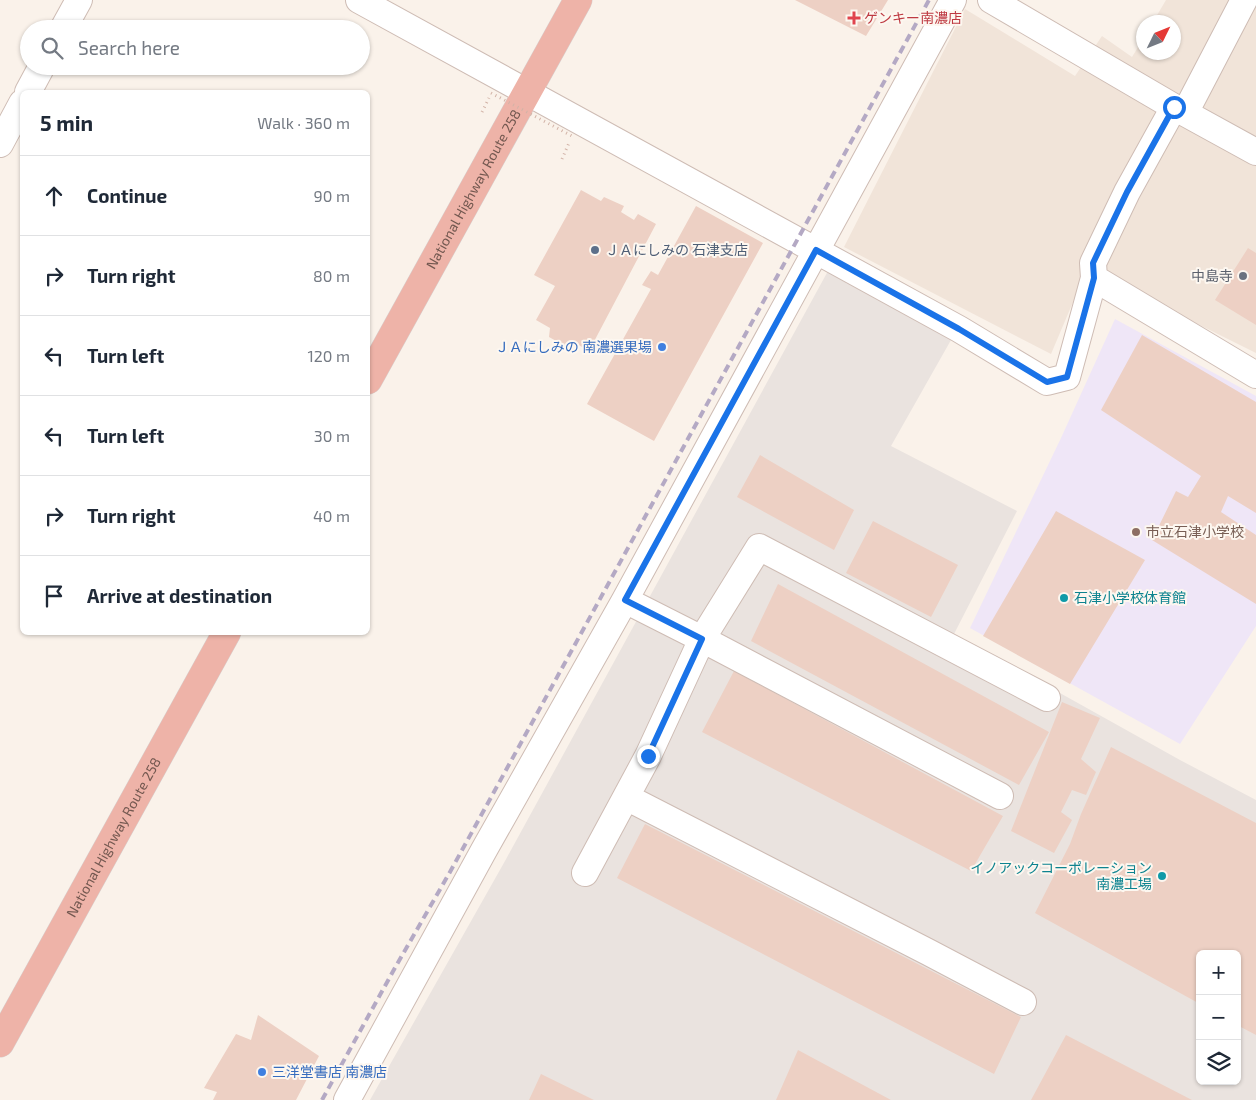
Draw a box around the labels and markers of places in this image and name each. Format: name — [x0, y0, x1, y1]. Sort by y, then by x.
place label: ゲンキー南濃店 — [864, 9, 962, 26]
marker: ゲンキー南濃店 — [848, 12, 860, 24]
place label: ＪＡにしみの 石津支店 — [605, 241, 748, 258]
marker: ＪＡにしみの 石津支店 — [589, 244, 601, 256]
place label: 中島寺 — [1191, 267, 1233, 284]
marker: 中島寺 — [1237, 270, 1249, 282]
place label: ＪＡにしみの 南濃選果場 — [495, 338, 652, 355]
marker: ＪＡにしみの 南濃選果場 — [656, 341, 668, 353]
place label: 市立石津小学校 — [1146, 523, 1244, 540]
marker: 市立石津小学校 — [1130, 526, 1142, 538]
place label: 石津小学校体育館 — [1074, 589, 1186, 606]
marker: 石津小学校体育館 — [1058, 592, 1070, 604]
place label: イノアックコーポレーション 南濃工場 — [970, 859, 1152, 892]
marker: イノアックコーポレーション 南濃工場 — [1156, 870, 1168, 882]
place label: 三洋堂書店 南濃店 — [272, 1063, 387, 1080]
marker: 三洋堂書店 南濃店 — [256, 1066, 268, 1078]

